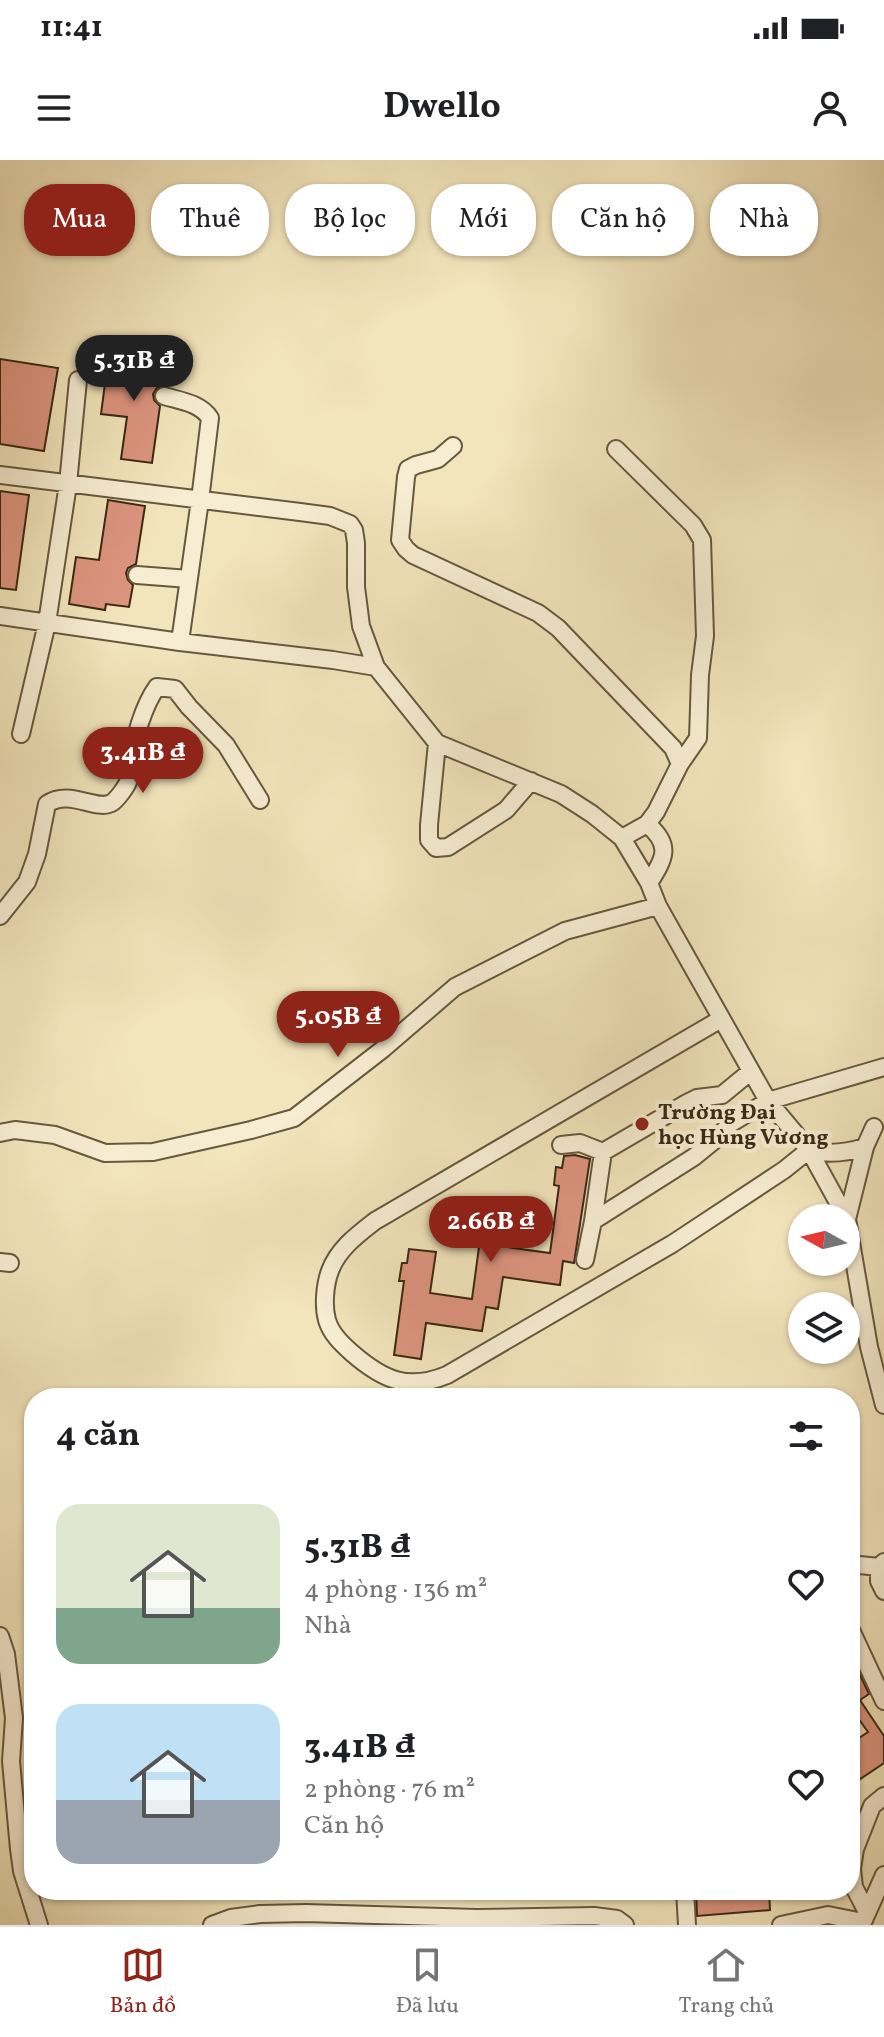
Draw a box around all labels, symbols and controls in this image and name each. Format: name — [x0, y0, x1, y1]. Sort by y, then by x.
text: 11:41 — [40, 7, 103, 49]
text: Dwello — [383, 83, 501, 133]
icon: menu — [32, 86, 76, 130]
icon: person — [808, 86, 852, 130]
chip: Mua — [24, 184, 135, 256]
chip: Thuê — [151, 184, 269, 256]
chip: Bộ lọc — [285, 184, 415, 256]
chip: Mới — [431, 184, 536, 256]
chip: Căn hộ — [552, 184, 694, 256]
chip: Nhà — [710, 184, 818, 256]
pin: 5.31B ₫ — [60, 335, 208, 403]
text: 5.31B ₫ — [93, 343, 175, 379]
pin: 3.41B ₫ — [69, 727, 217, 795]
text: 3.41B ₫ — [100, 735, 186, 771]
pin: 5.05B ₫ — [264, 991, 412, 1059]
text: 5.05B ₫ — [295, 999, 381, 1035]
place label: Trường Đại học Hùng Vương — [658, 1098, 829, 1154]
marker: Trường Đại học Hùng Vương — [633, 1115, 651, 1133]
pin: 2.66B ₫ — [417, 1196, 565, 1264]
text: 2.66B ₫ — [447, 1204, 535, 1240]
north arrow — [788, 1204, 860, 1276]
map controls — [788, 1204, 860, 1364]
button: layers — [788, 1292, 860, 1364]
text: 4 căn — [56, 1413, 140, 1460]
icon: filters — [784, 1414, 828, 1458]
text: 5.31B ₫ — [304, 1525, 411, 1572]
icon: home — [120, 1536, 216, 1632]
icon: heart — [784, 1562, 828, 1606]
text: 4 phòng · 136 m² — [304, 1572, 487, 1608]
text: Nhà — [304, 1608, 352, 1644]
text: 3.41B ₫ — [304, 1725, 416, 1772]
icon: home — [120, 1736, 216, 1832]
icon: heart — [784, 1762, 828, 1806]
text: 2 phòng · 76 m² — [304, 1772, 475, 1808]
text: Căn hộ — [304, 1808, 384, 1844]
tab: Bản đồ — [110, 1943, 176, 2022]
tab: Đã lưu — [396, 1943, 459, 2022]
tab: Trang chủ — [678, 1943, 774, 2022]

